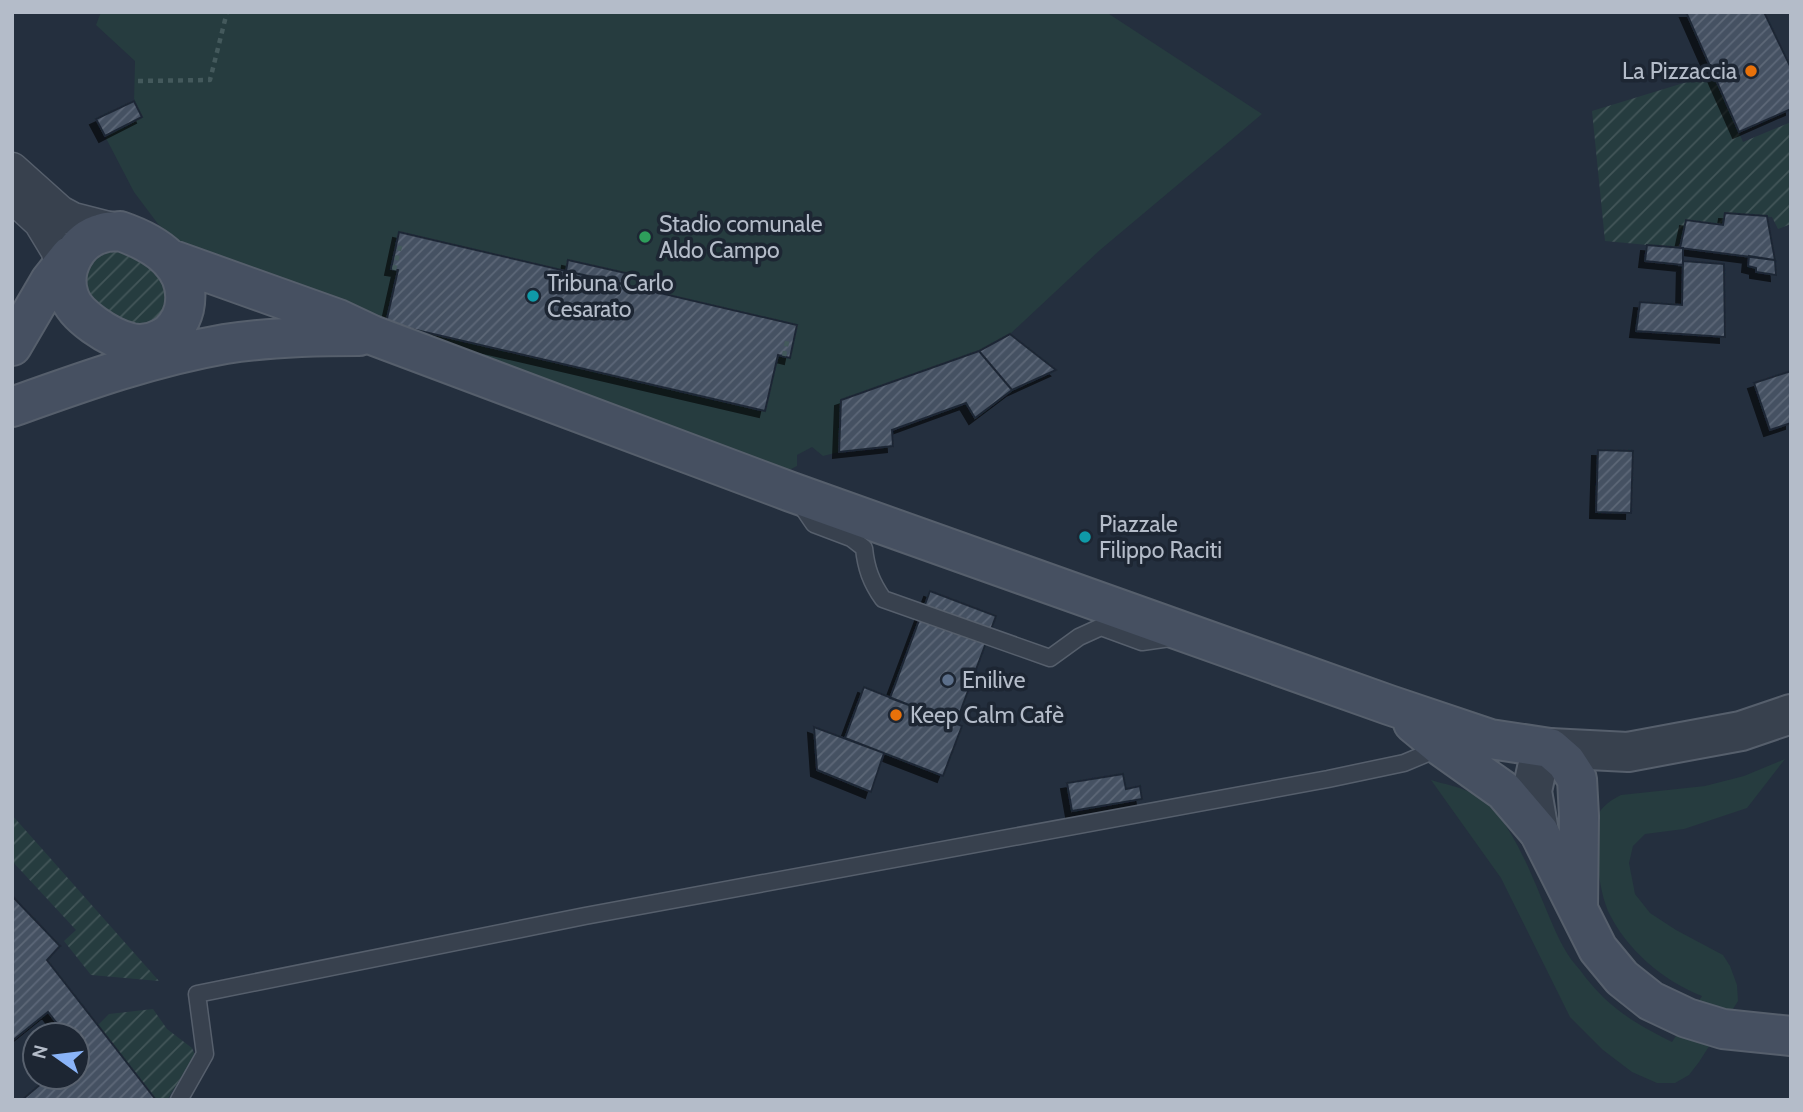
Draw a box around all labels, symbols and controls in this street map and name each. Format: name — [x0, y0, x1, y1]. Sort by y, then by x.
place label: La Pizzaccia — [1622, 57, 1737, 85]
marker: La Pizzaccia — [1743, 63, 1759, 79]
place label: Stadio comunale Aldo Campo — [659, 210, 823, 264]
marker: Stadio comunale Aldo Campo — [637, 229, 653, 245]
place label: Tribuna Carlo Cesarato — [547, 269, 674, 323]
marker: Tribuna Carlo Cesarato — [525, 288, 541, 304]
place label: Piazzale Filippo Raciti — [1099, 510, 1222, 564]
marker: Piazzale Filippo Raciti — [1077, 529, 1093, 545]
place label: Enilive — [962, 666, 1026, 694]
marker: Enilive — [940, 672, 956, 688]
place label: Keep Calm Cafè — [910, 701, 1064, 729]
marker: Keep Calm Cafè — [888, 707, 904, 723]
north arrow — [21, 1021, 91, 1091]
text: N — [27, 1043, 53, 1061]

